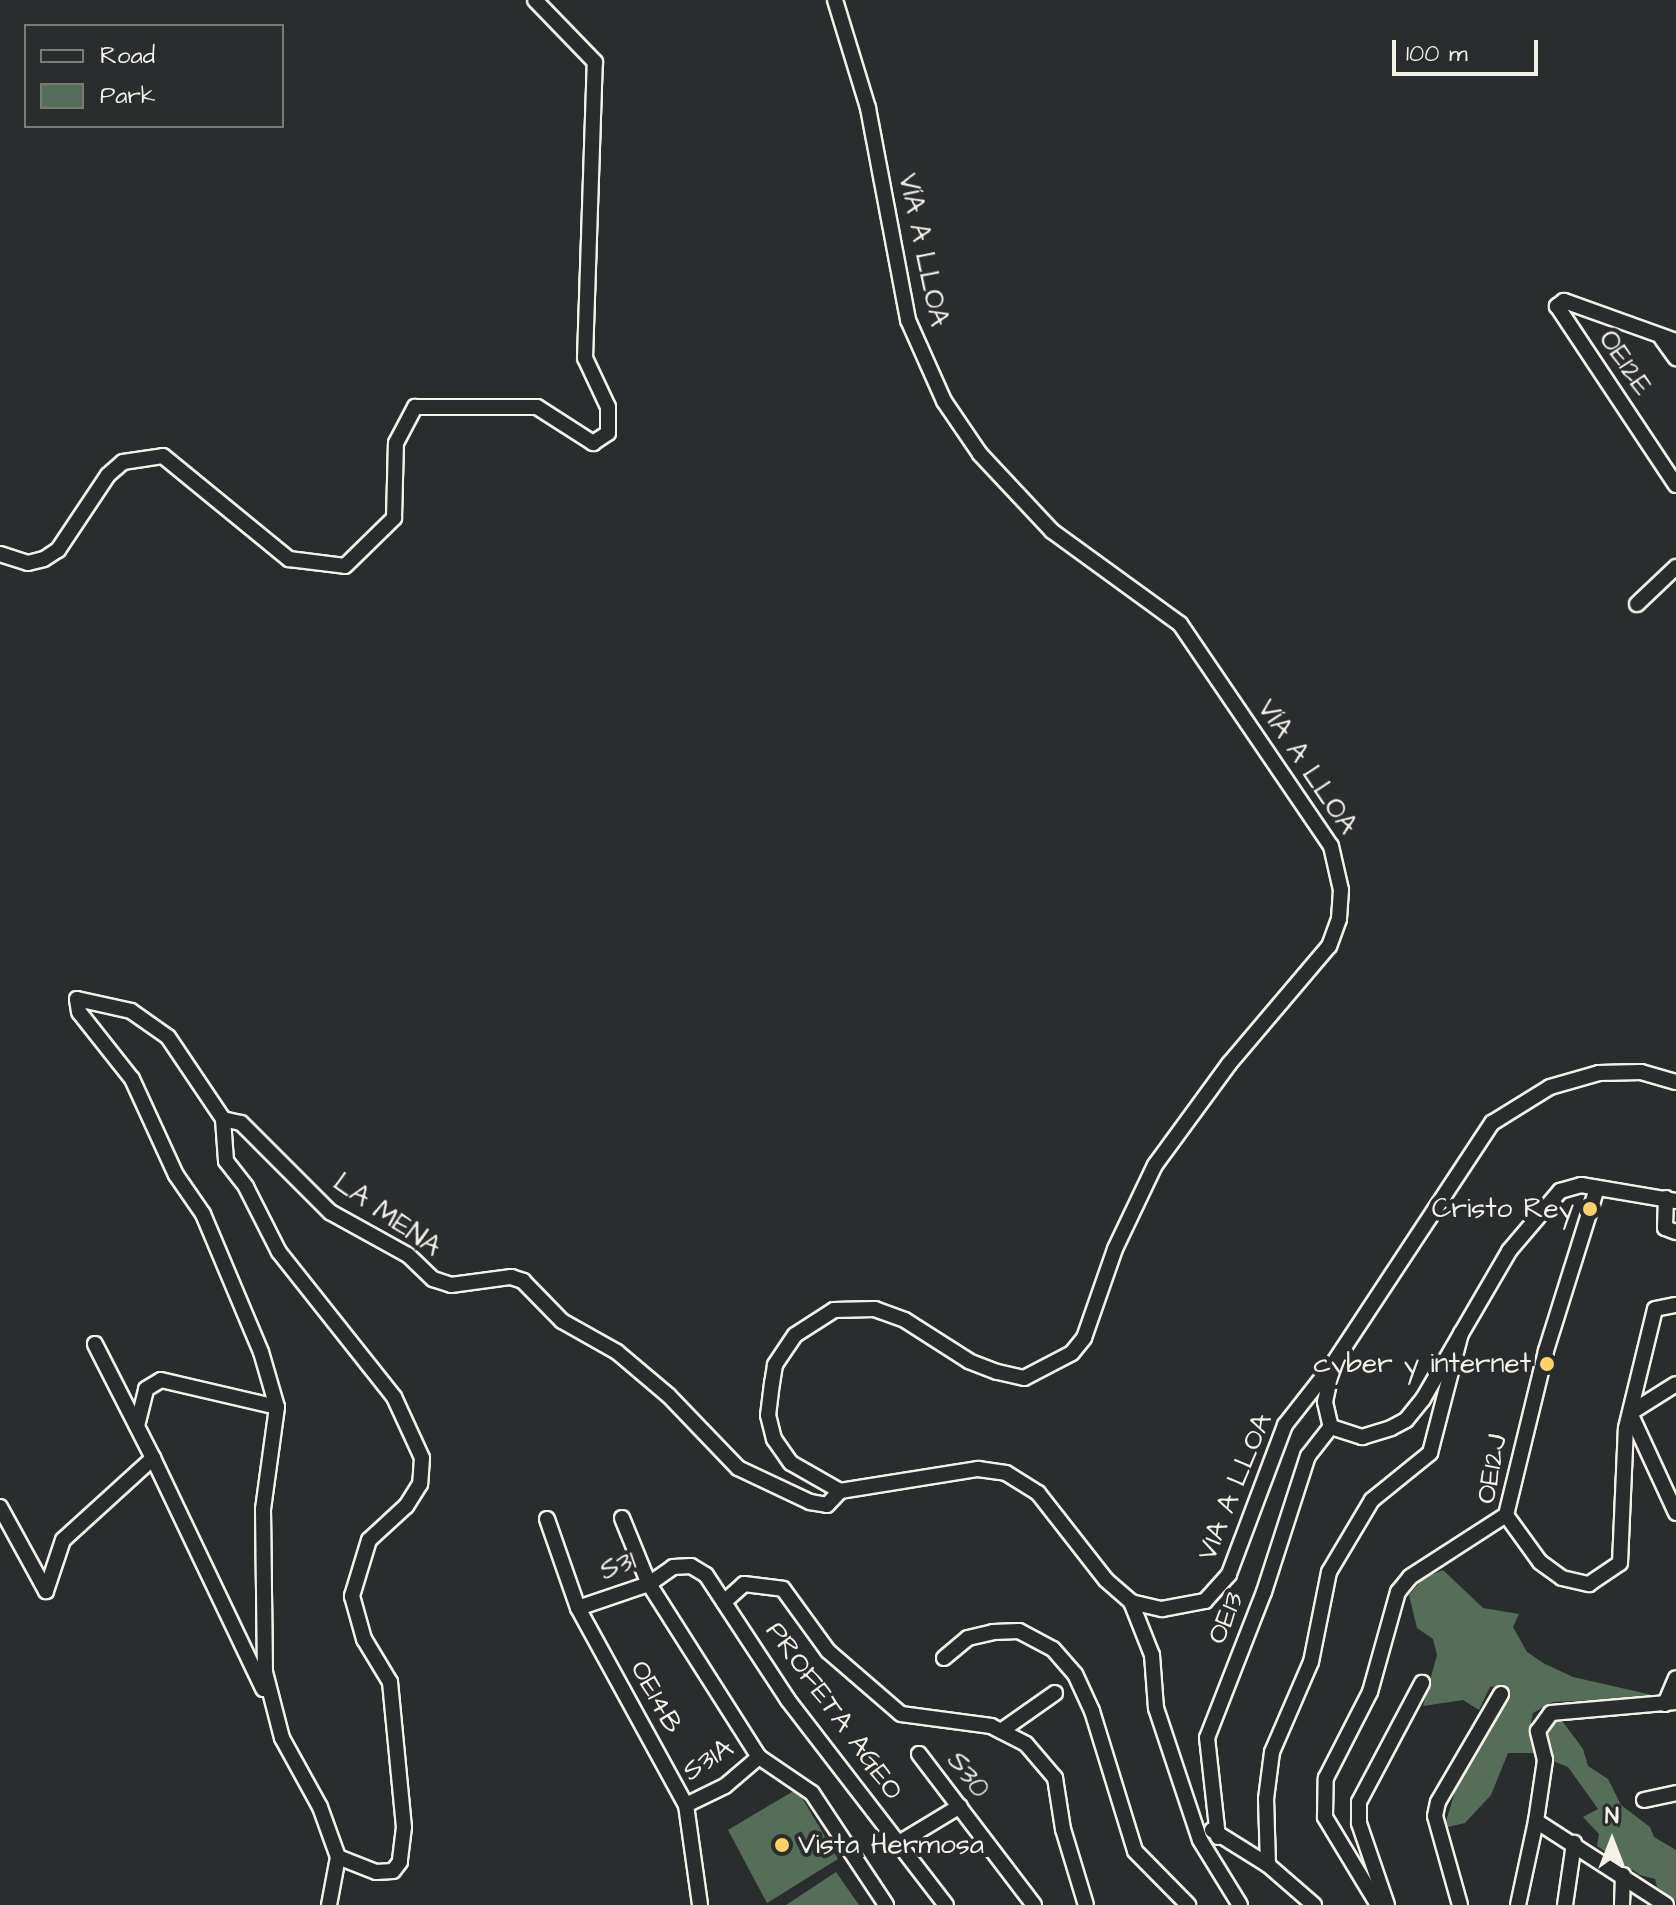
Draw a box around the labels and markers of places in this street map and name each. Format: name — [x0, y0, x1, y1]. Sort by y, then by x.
place label: Cristo Rey — [1432, 1192, 1574, 1226]
marker: Cristo Rey — [1581, 1200, 1599, 1218]
place label: cyber y internet — [1313, 1347, 1531, 1381]
marker: cyber y internet — [1538, 1355, 1556, 1373]
place label: Vista Hermosa — [798, 1828, 984, 1862]
marker: Vista Hermosa — [773, 1836, 791, 1854]

